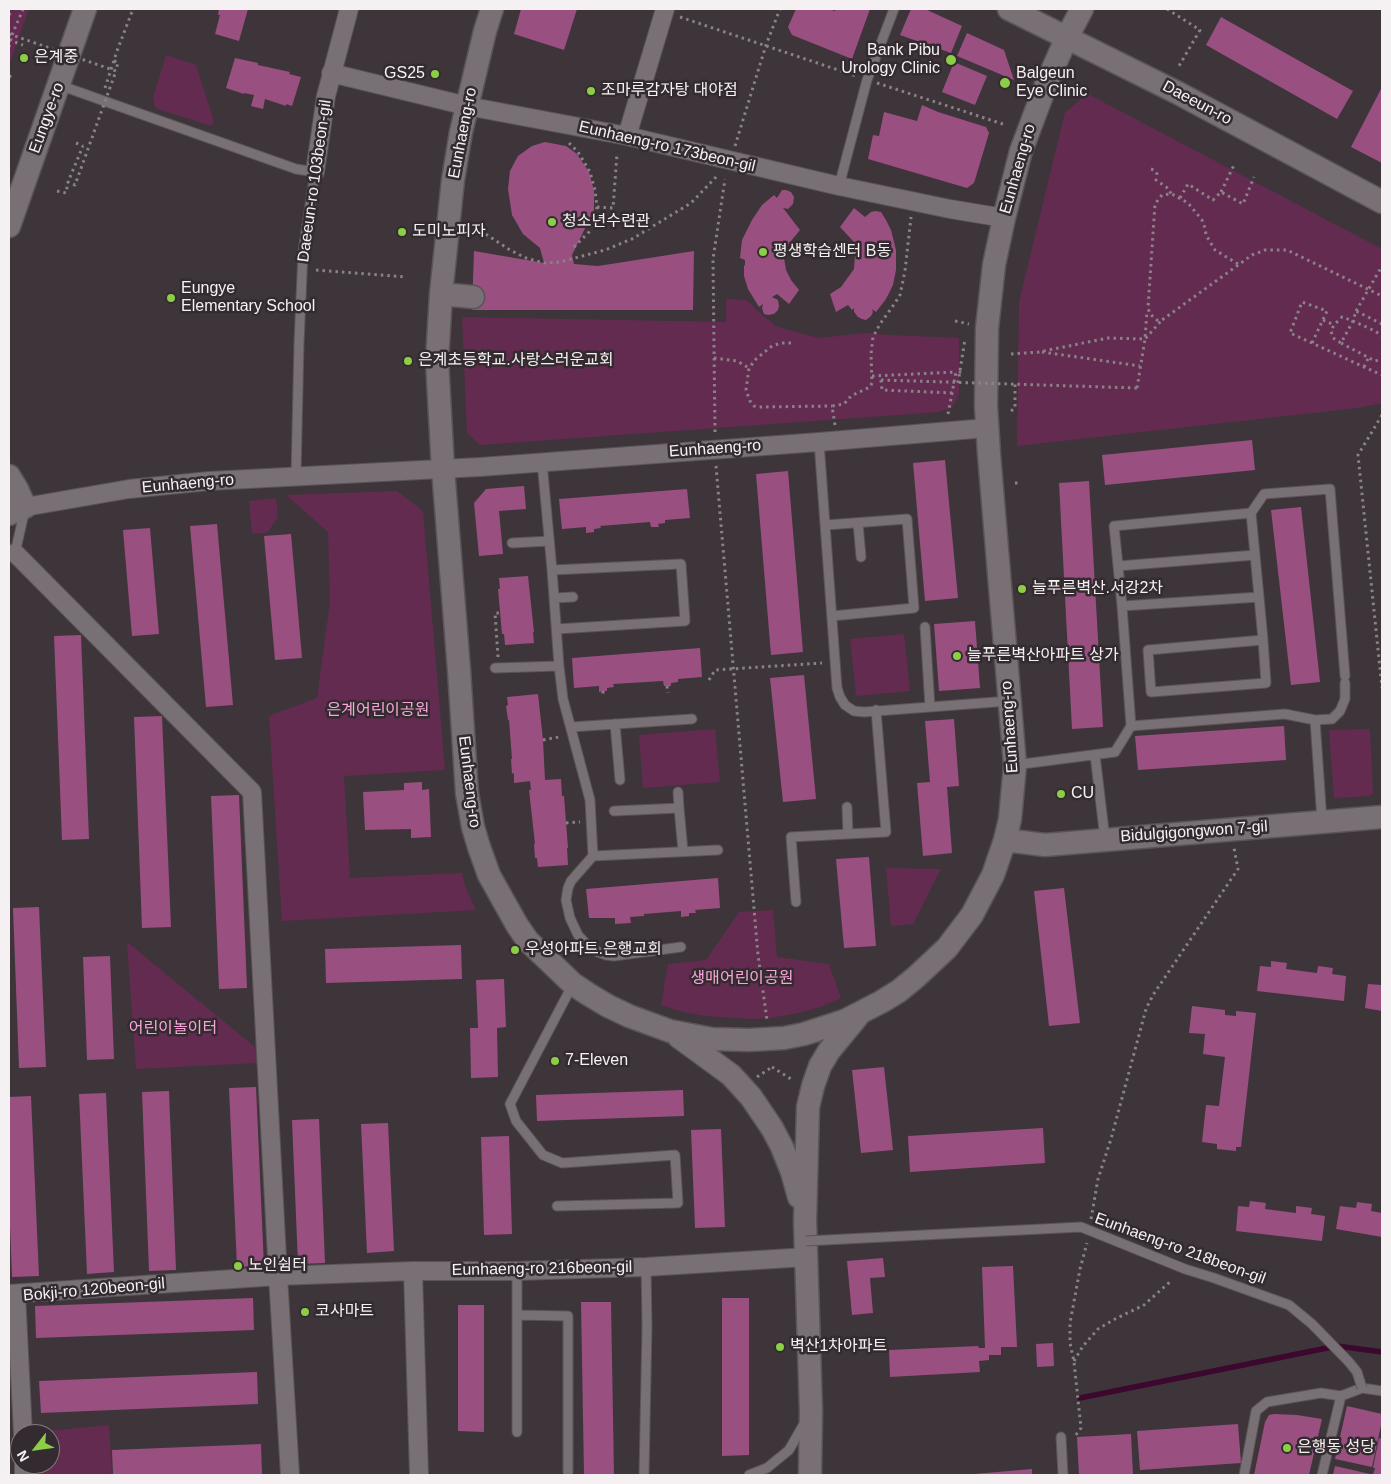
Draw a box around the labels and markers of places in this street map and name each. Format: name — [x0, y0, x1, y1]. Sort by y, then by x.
place label: Bank Pibu Urology Clinic — [841, 41, 940, 79]
place label: 은계중 — [34, 48, 78, 68]
marker: 은계중 — [18, 52, 30, 64]
marker: Bank Pibu Urology Clinic — [944, 53, 958, 67]
place label: GS25 — [384, 64, 425, 84]
place label: Balgeun Eye Clinic — [1016, 64, 1087, 102]
marker: GS25 — [429, 68, 441, 80]
marker: Balgeun Eye Clinic — [998, 76, 1012, 90]
place label: 조마루감자탕 대야점 — [601, 81, 738, 101]
marker: 조마루감자탕 대야점 — [585, 85, 597, 97]
place label: 청소년수련관 — [562, 212, 650, 232]
marker: 청소년수련관 — [546, 216, 558, 228]
place label: 도미노피자 — [412, 222, 486, 242]
marker: 도미노피자 — [396, 226, 408, 238]
place label: 평생학습센터 B동 — [773, 242, 891, 262]
marker: 평생학습센터 B동 — [757, 246, 769, 258]
place label: Eungye Elementary School — [181, 279, 315, 317]
marker: Eungye Elementary School — [165, 292, 177, 304]
place label: 은계초등학교.사랑스러운교회 — [418, 351, 614, 371]
marker: 은계초등학교.사랑스러운교회 — [402, 355, 414, 367]
place label: 늘푸른벽산.서강2차 — [1032, 579, 1163, 599]
marker: 늘푸른벽산.서강2차 — [1016, 583, 1028, 595]
place label: 늘푸른벽산아파트 상가 — [967, 646, 1119, 666]
marker: 늘푸른벽산아파트 상가 — [951, 650, 963, 662]
place label: CU — [1071, 784, 1094, 804]
marker: CU — [1055, 788, 1067, 800]
place label: 우성아파트.은행교회 — [525, 940, 662, 960]
marker: 우성아파트.은행교회 — [509, 944, 521, 956]
place label: 7-Eleven — [565, 1051, 628, 1071]
marker: 7-Eleven — [549, 1055, 561, 1067]
place label: 노인쉼터 — [248, 1256, 307, 1276]
marker: 노인쉼터 — [232, 1260, 244, 1272]
place label: 코사마트 — [315, 1302, 374, 1322]
marker: 코사마트 — [299, 1306, 311, 1318]
place label: 벽산1차아파트 — [790, 1337, 887, 1357]
marker: 벽산1차아파트 — [774, 1341, 786, 1353]
place label: 은행동 성당 — [1297, 1438, 1375, 1458]
marker: 은행동 성당 — [1281, 1442, 1293, 1454]

